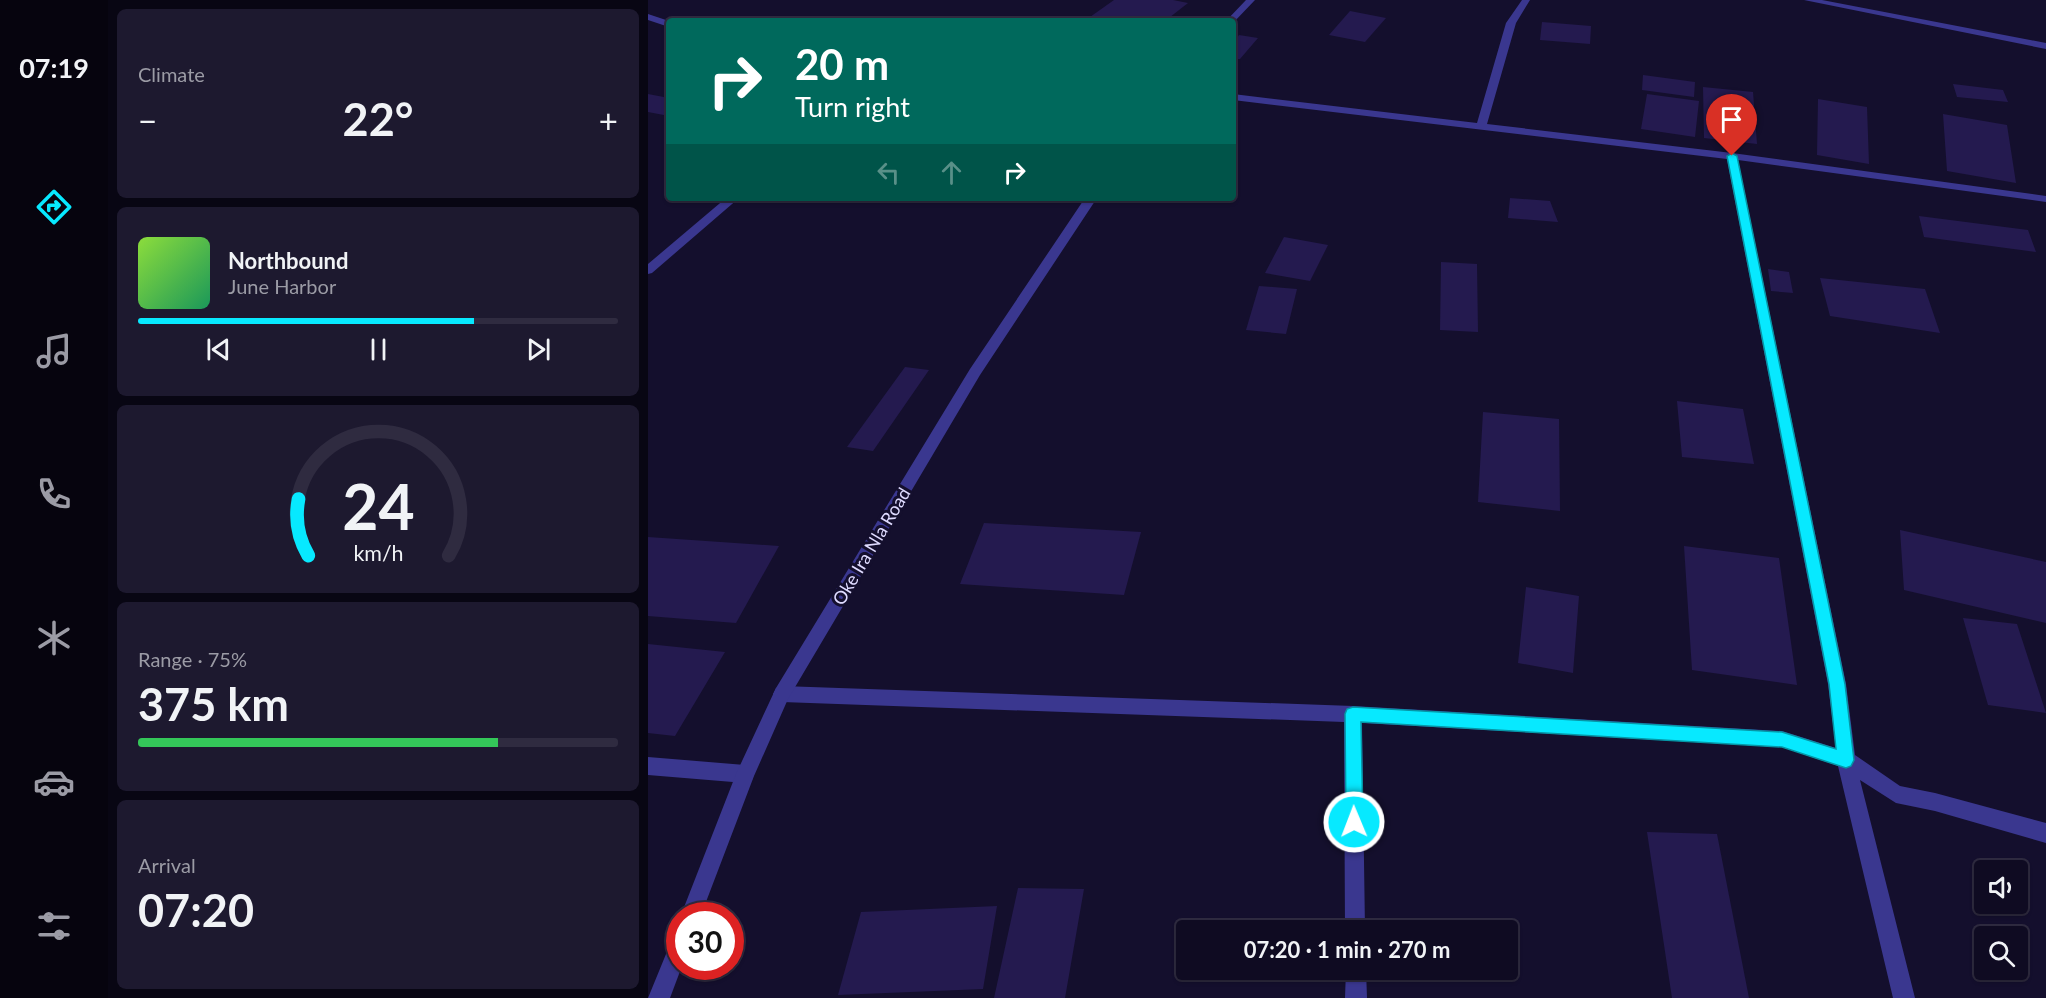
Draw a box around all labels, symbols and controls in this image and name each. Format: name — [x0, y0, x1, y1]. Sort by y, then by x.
text: 20 m — [795, 39, 889, 89]
icon: right — [696, 42, 774, 120]
text: 07:19 — [19, 51, 89, 84]
text: Climate — [138, 62, 205, 86]
text: Turn right — [795, 90, 910, 123]
text: 22° — [343, 92, 413, 146]
pin — [1706, 94, 1757, 156]
text: − — [138, 100, 157, 140]
text: + — [599, 100, 618, 140]
icon: arrive — [1715, 103, 1748, 136]
icon: left — [872, 156, 905, 189]
icon: ahead — [935, 156, 968, 189]
icon: right — [998, 156, 1031, 189]
icon: directions — [33, 186, 75, 228]
text: Northbound — [228, 247, 348, 274]
text: June Harbor — [228, 274, 336, 298]
icon: music — [33, 330, 75, 372]
icon: previous — [202, 333, 235, 366]
icon: pause — [362, 333, 395, 366]
icon: next — [522, 333, 555, 366]
text: 24 — [342, 468, 414, 543]
icon: phone — [33, 473, 75, 515]
street label: Oke Ira Nla Road — [827, 483, 915, 609]
text: km/h — [353, 540, 403, 566]
icon: climate — [33, 617, 75, 659]
text: Range · 75% — [138, 647, 247, 671]
text: 375 km — [138, 677, 289, 731]
icon: car — [33, 761, 75, 803]
position arrow — [1322, 790, 1386, 854]
text: Arrival — [138, 853, 196, 877]
map controls — [1974, 860, 2028, 980]
button: sound — [1974, 860, 2028, 914]
text: 07:20 — [138, 883, 254, 937]
speed limit sign: 30 — [666, 902, 744, 980]
icon: filters — [33, 905, 75, 947]
button: search — [1974, 926, 2028, 980]
text: 07:20 · 1 min · 270 m — [1244, 936, 1450, 963]

